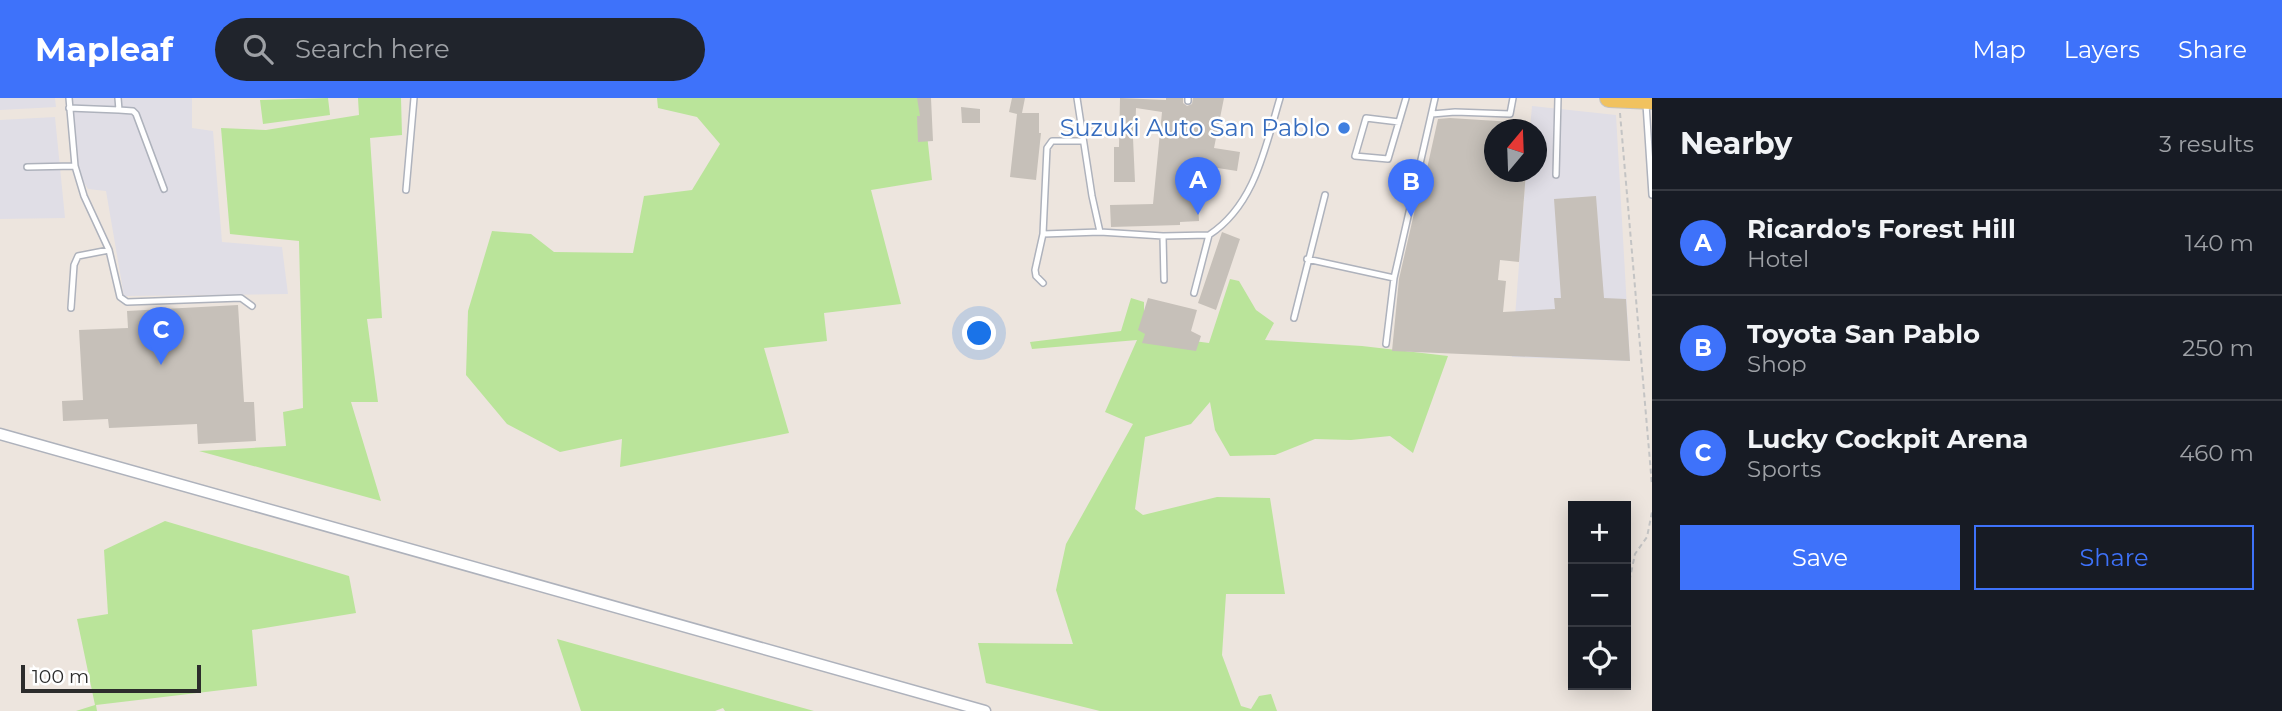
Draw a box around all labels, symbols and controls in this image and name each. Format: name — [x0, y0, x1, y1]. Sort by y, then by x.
search box — [215, 18, 705, 81]
text: Mapleaf — [35, 29, 173, 69]
icon: search — [239, 30, 277, 68]
text: Search here — [295, 33, 450, 65]
text: Map — [1972, 35, 2026, 64]
text: Layers — [2064, 35, 2140, 64]
text: Share — [2178, 35, 2247, 64]
place label: Suzuki Auto San Pablo — [1060, 113, 1330, 142]
north arrow — [1484, 119, 1547, 182]
marker: Suzuki Auto San Pablo — [1336, 120, 1352, 136]
text: Nearby — [1680, 125, 1792, 162]
text: 3 results — [2159, 130, 2254, 158]
pin: A — [1175, 157, 1221, 215]
pin: B — [1388, 159, 1434, 217]
text: Ricardo's Forest Hill — [1747, 213, 2016, 245]
text: A — [1694, 229, 1712, 257]
text: 140 m — [2185, 229, 2254, 257]
text: Hotel — [1747, 245, 1809, 273]
pin: C — [138, 307, 184, 365]
your location — [962, 316, 996, 350]
text: Toyota San Pablo — [1747, 318, 1980, 350]
text: B — [1694, 334, 1712, 362]
text: 250 m — [2182, 334, 2254, 362]
text: Shop — [1747, 350, 1807, 378]
text: Lucky Cockpit Arena — [1747, 423, 2028, 455]
text: C — [1695, 439, 1711, 467]
text: 460 m — [2179, 439, 2254, 467]
text: Sports — [1747, 455, 1821, 483]
map controls — [1568, 501, 1631, 690]
button: + — [1568, 501, 1631, 564]
button: Save — [1680, 525, 1960, 590]
button: Share — [1974, 525, 2254, 590]
button: − — [1568, 564, 1631, 627]
button: locate — [1568, 627, 1631, 690]
scale bar — [21, 662, 201, 694]
text: 100 m — [32, 665, 89, 688]

